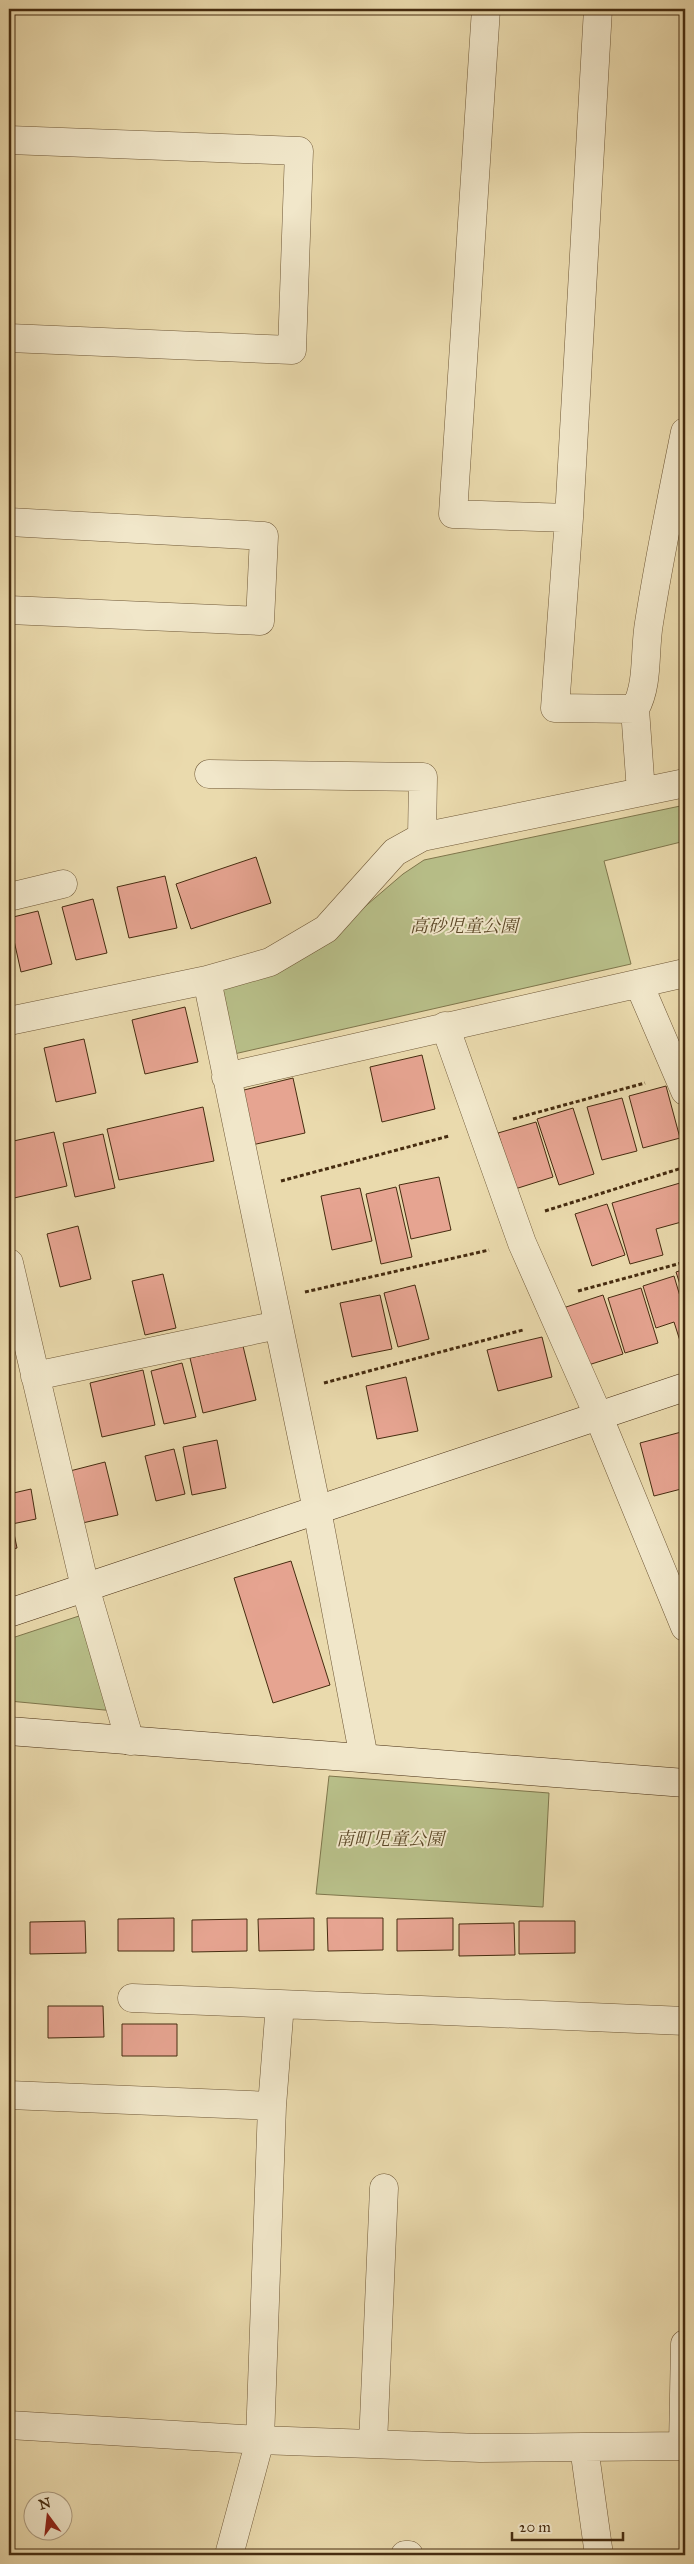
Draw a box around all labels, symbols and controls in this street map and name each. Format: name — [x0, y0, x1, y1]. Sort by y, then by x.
park label: 高砂児童公園 — [410, 915, 521, 937]
park label: 南町児童公園 — [336, 1828, 447, 1850]
north arrow — [22, 2492, 72, 2542]
text: N — [37, 2494, 53, 2514]
scale bar — [512, 2509, 623, 2541]
text: 20 m — [519, 2518, 551, 2536]

